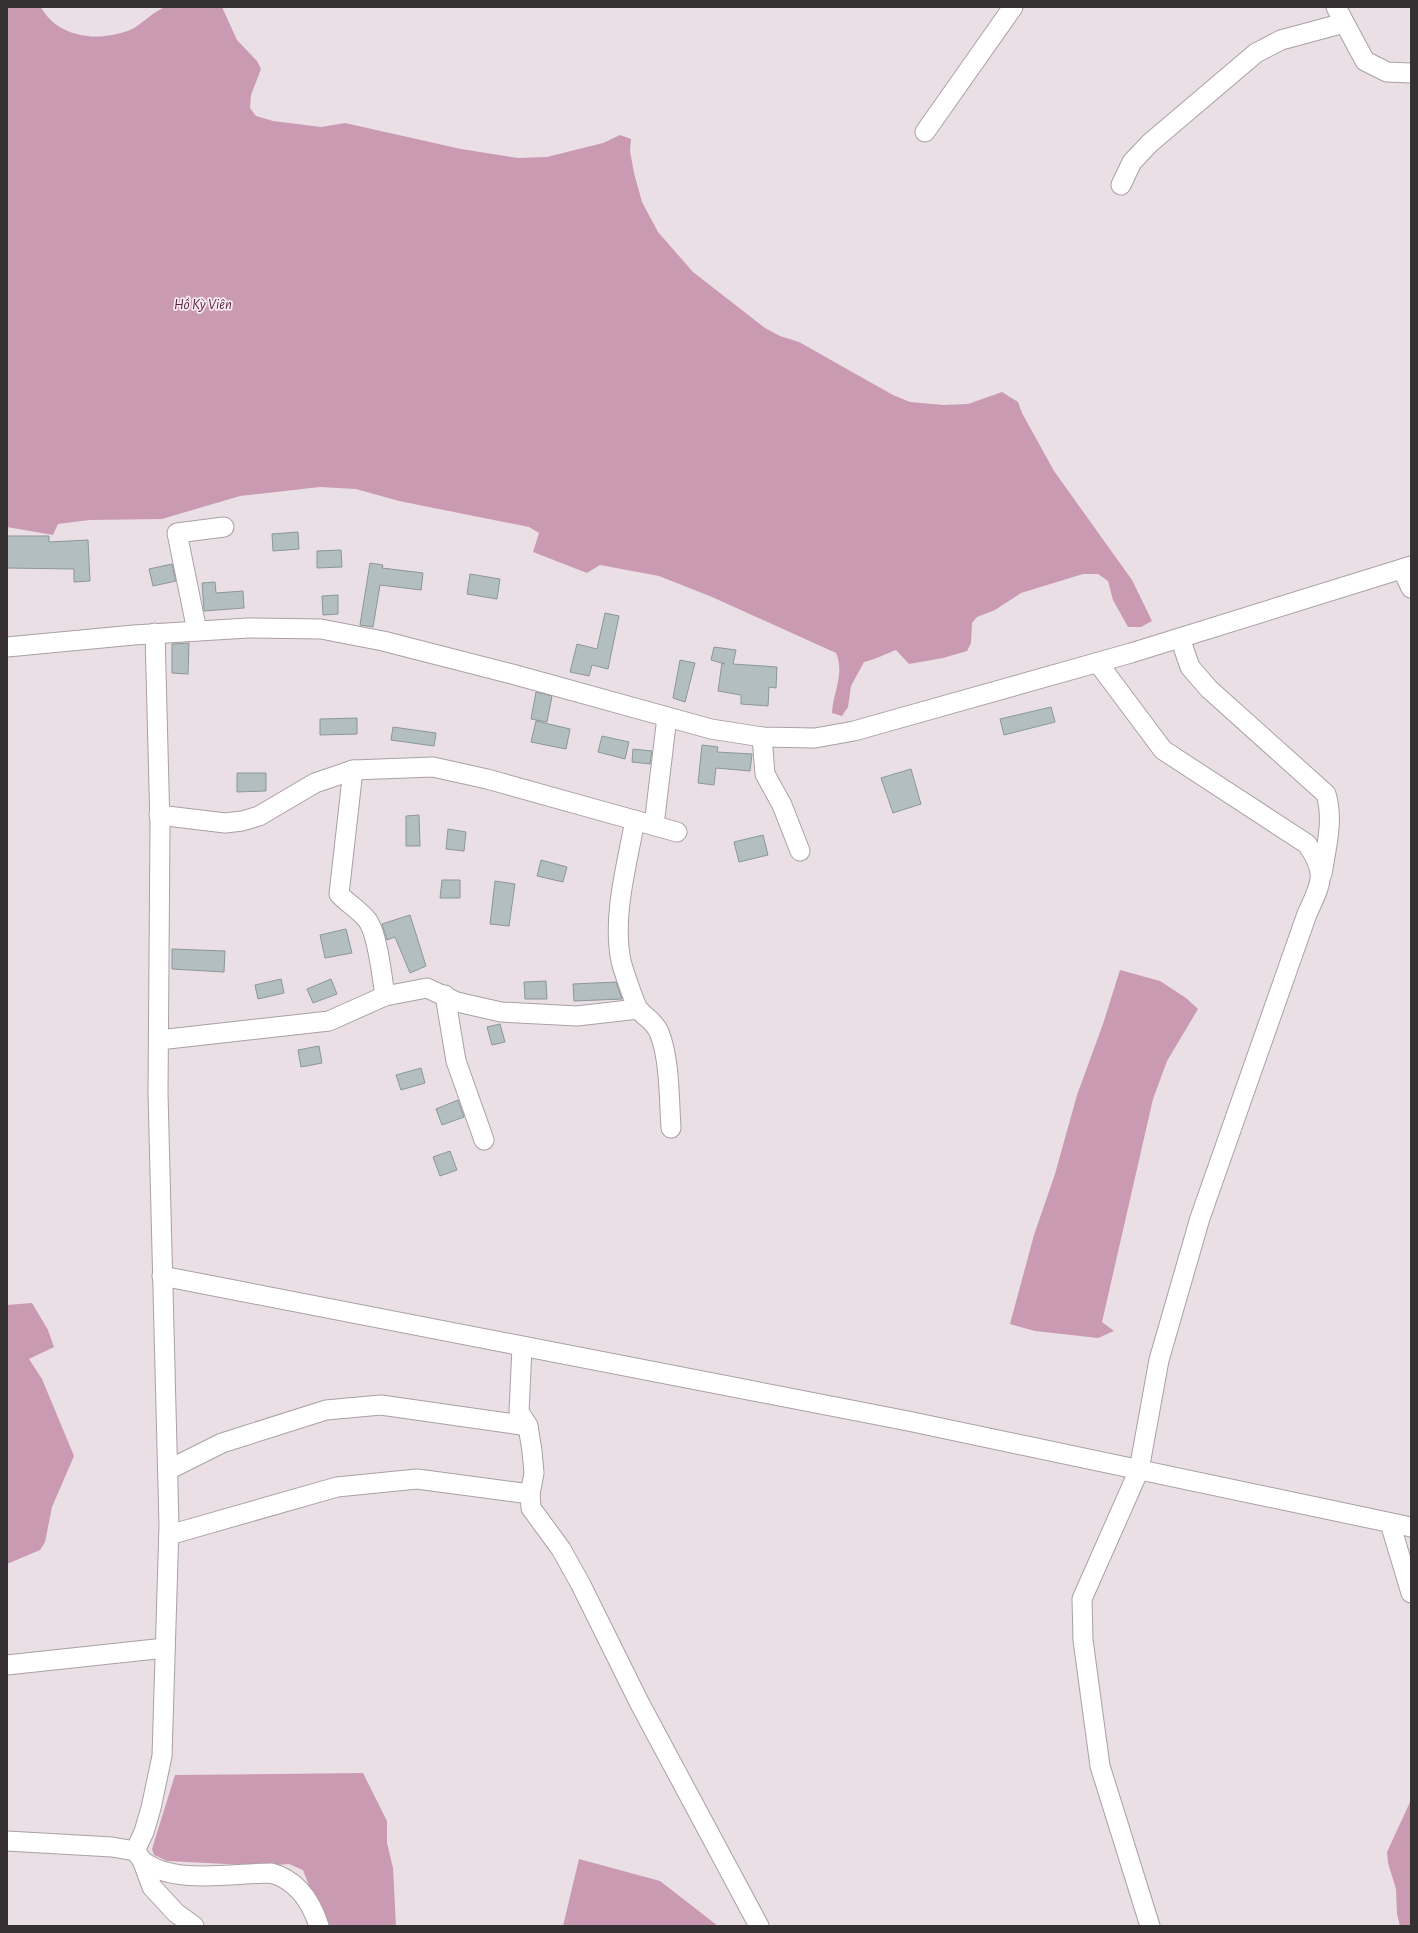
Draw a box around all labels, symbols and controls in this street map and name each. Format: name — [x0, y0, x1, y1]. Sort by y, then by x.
water label: Hồ Kỳ Viên — [174, 297, 232, 312]

